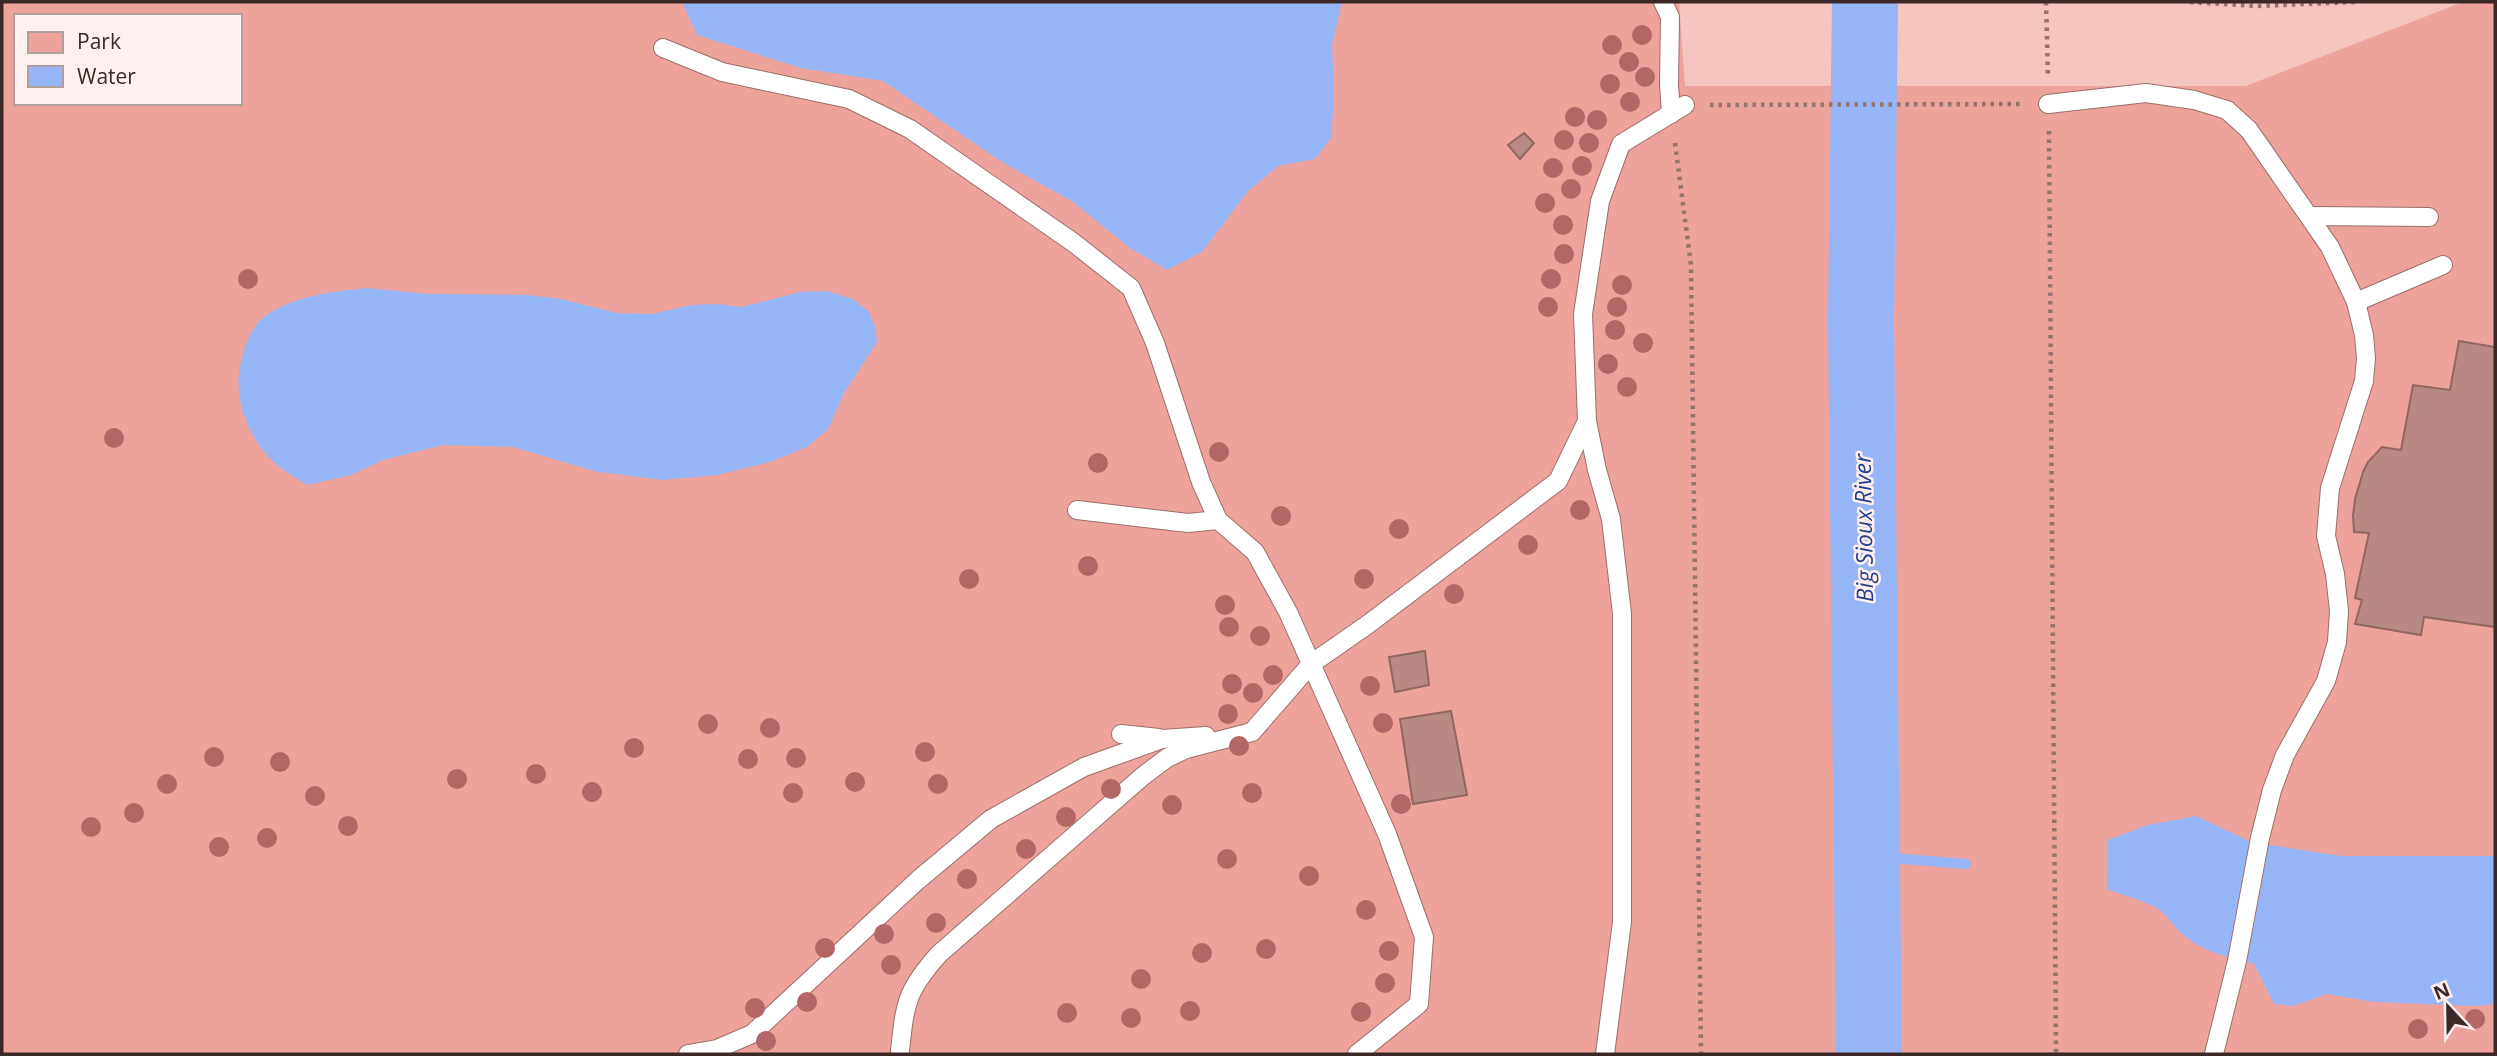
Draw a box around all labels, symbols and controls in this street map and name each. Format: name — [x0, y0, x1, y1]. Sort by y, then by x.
legend — [14, 14, 242, 105]
text: Park — [77, 27, 121, 55]
text: Water — [77, 62, 136, 90]
water label: Big Sioux River — [1846, 453, 1880, 602]
north arrow — [2413, 972, 2483, 1042]
text: N — [2430, 976, 2454, 1006]

